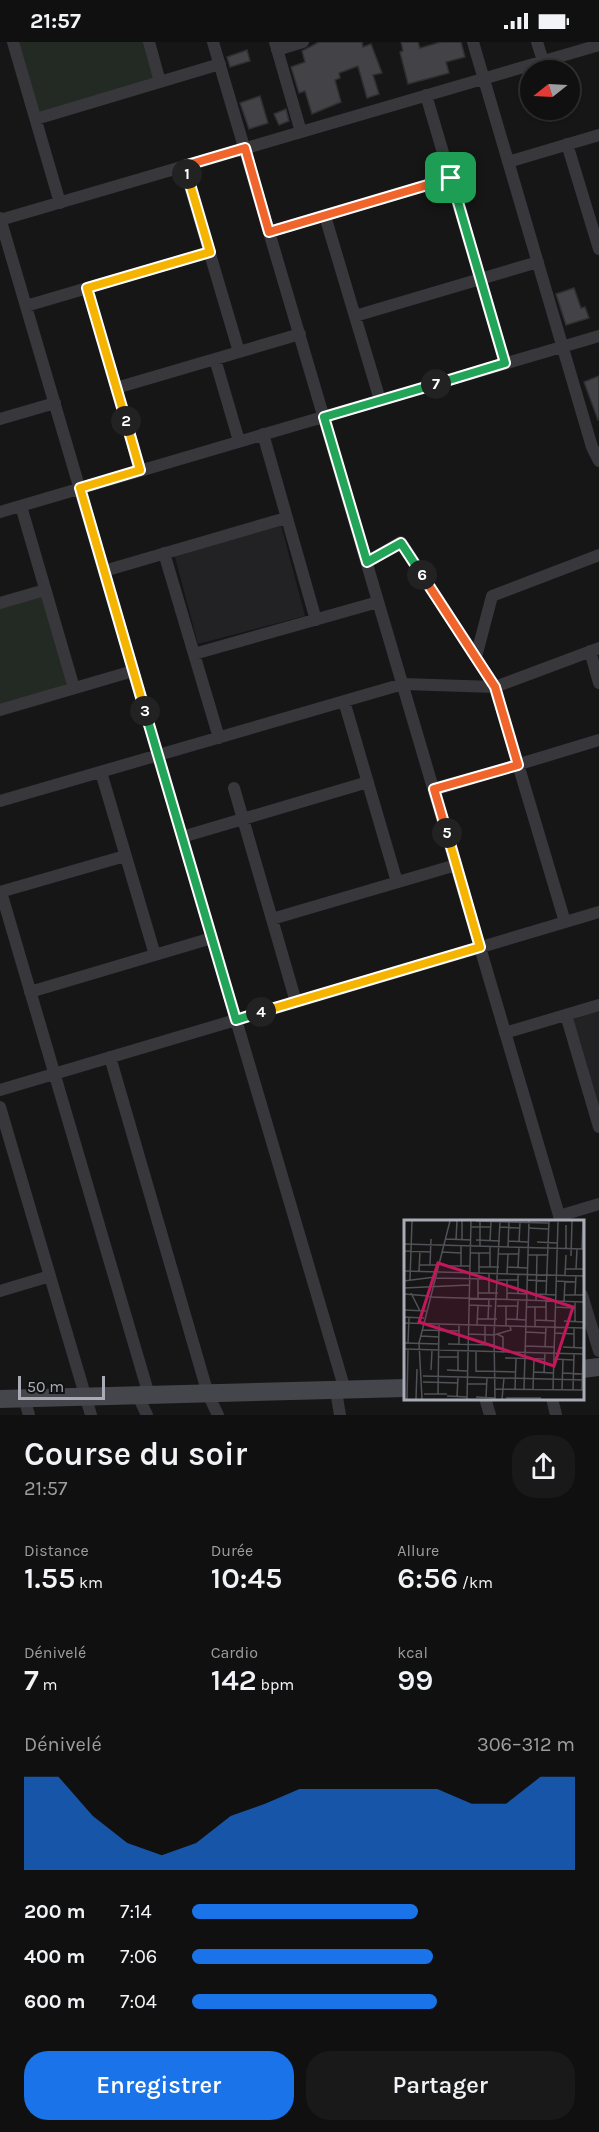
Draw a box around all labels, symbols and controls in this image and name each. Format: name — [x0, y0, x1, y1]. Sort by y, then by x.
text: 21:57 — [30, 8, 81, 34]
north arrow — [520, 60, 580, 120]
map controls — [520, 60, 580, 120]
pin — [425, 152, 476, 203]
pin: 1 — [172, 159, 202, 189]
icon: arrive — [434, 161, 467, 194]
text: 1 — [184, 164, 190, 183]
pin: 7 — [421, 369, 451, 399]
text: 7 — [432, 374, 440, 393]
pin: 2 — [111, 406, 141, 436]
text: 2 — [121, 411, 131, 430]
pin: 6 — [407, 560, 437, 590]
text: 6 — [417, 565, 427, 584]
pin: 3 — [130, 696, 160, 726]
text: 3 — [140, 701, 150, 720]
pin: 5 — [432, 818, 462, 848]
text: 5 — [442, 823, 452, 842]
pin: 4 — [246, 997, 276, 1027]
text: 4 — [256, 1002, 266, 1021]
inset map — [404, 1220, 584, 1400]
scale bar — [18, 1373, 105, 1400]
text: 50 m — [27, 1377, 64, 1396]
text: Course du soir — [24, 1435, 247, 1473]
button: share — [512, 1435, 575, 1498]
text: 21:57 — [24, 1477, 68, 1500]
text: Distance — [24, 1541, 89, 1560]
text: Durée — [211, 1541, 253, 1560]
text: Allure — [397, 1541, 439, 1560]
text: 1.55 — [24, 1560, 75, 1596]
text: 10:45 — [211, 1560, 282, 1596]
text: 6:56 — [397, 1560, 458, 1596]
text: km — [75, 1573, 103, 1592]
text: /km — [458, 1573, 493, 1592]
text: Dénivelé — [24, 1643, 86, 1662]
text: Cardio — [211, 1643, 258, 1662]
text: kcal — [397, 1643, 428, 1662]
text: 7 — [24, 1662, 39, 1698]
text: 142 — [211, 1662, 257, 1698]
text: 99 — [397, 1662, 433, 1698]
text: m — [39, 1675, 57, 1694]
text: bpm — [257, 1675, 294, 1694]
text: Dénivelé — [24, 1733, 102, 1756]
text: 306–312 m — [477, 1733, 575, 1756]
text: 200 m — [24, 1900, 85, 1923]
text: 7:14 — [120, 1900, 152, 1923]
text: 400 m — [24, 1945, 85, 1968]
text: 7:06 — [120, 1945, 157, 1968]
text: 600 m — [24, 1990, 85, 2013]
text: 7:04 — [120, 1990, 157, 2013]
button: Enregistrer — [24, 2051, 294, 2120]
button: Partager — [306, 2051, 575, 2120]

